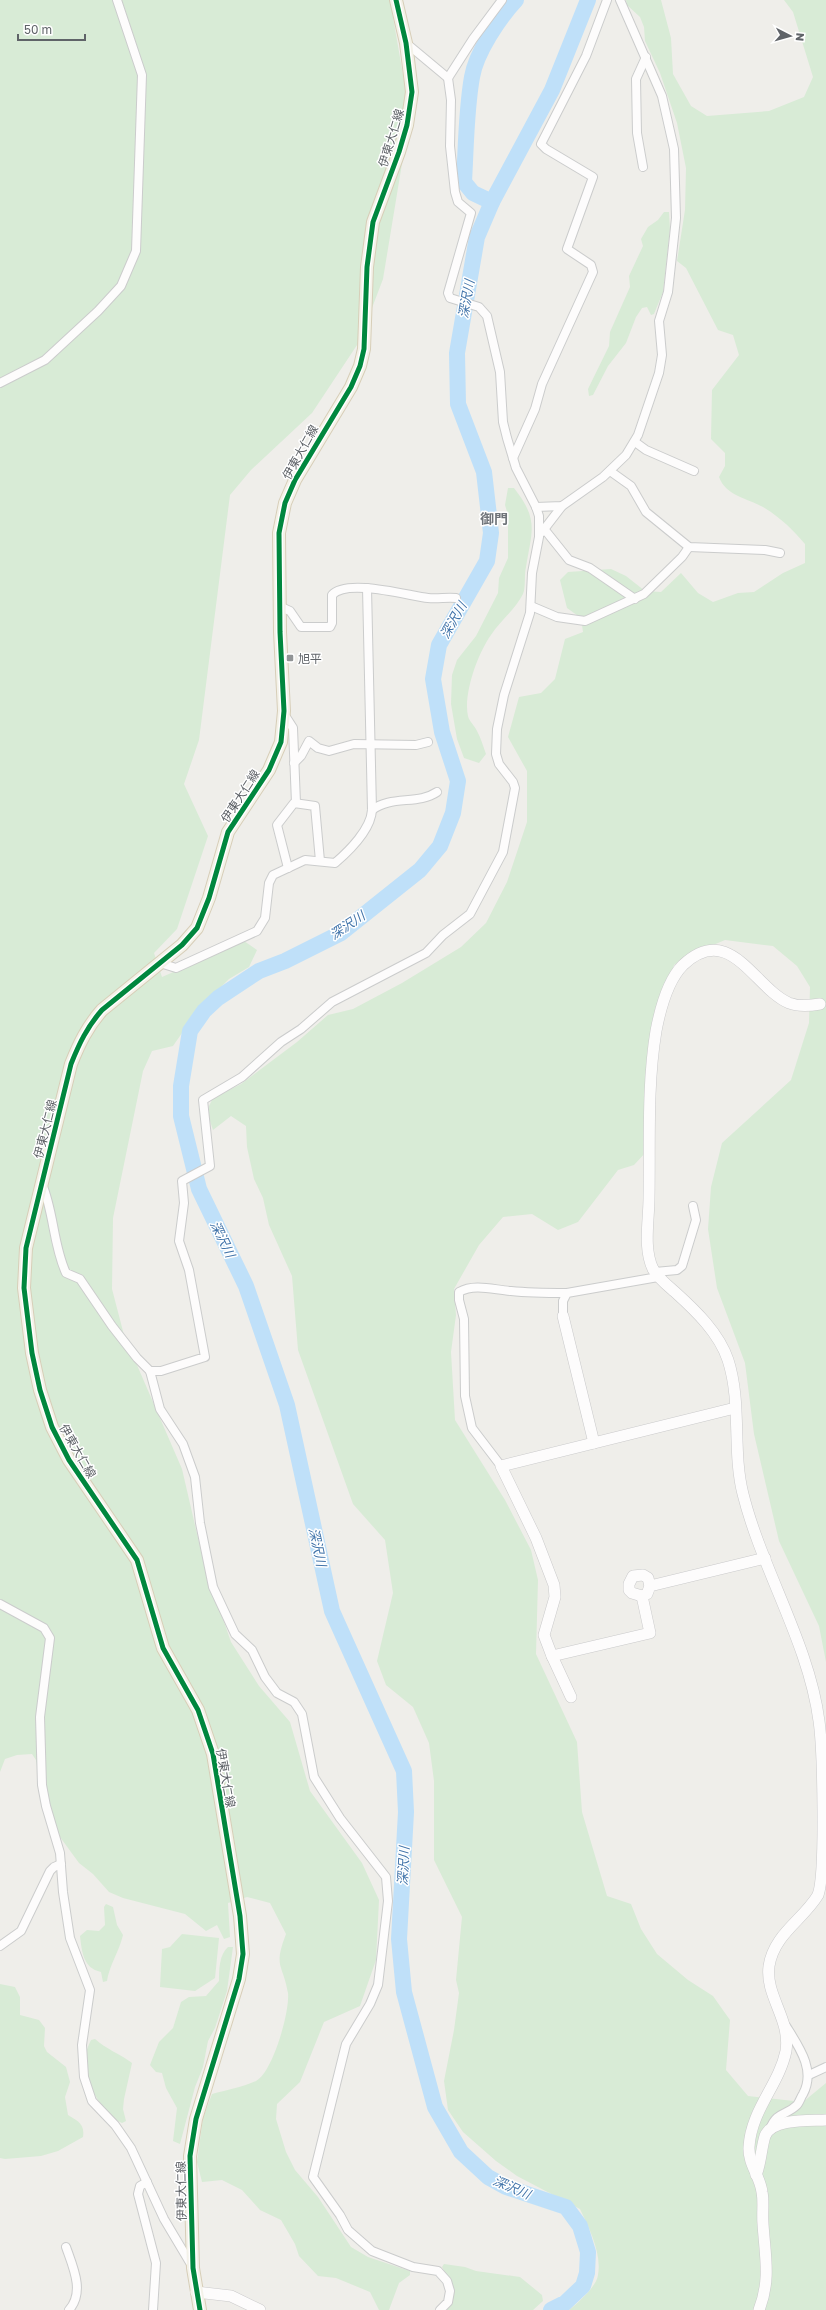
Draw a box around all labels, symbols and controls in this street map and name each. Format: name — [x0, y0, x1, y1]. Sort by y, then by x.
scale bar — [18, 16, 85, 42]
north arrow — [770, 16, 810, 56]
text: 50 m — [24, 22, 52, 37]
text: N — [794, 32, 807, 42]
street label: 伊東大仁線 — [375, 107, 407, 169]
water label: 深沢川 — [455, 276, 478, 320]
street label: 伊東大仁線 — [279, 422, 321, 482]
district label: 御門 — [480, 510, 508, 527]
water label: 深沢川 — [436, 597, 471, 641]
place label: 旭平 — [298, 651, 322, 666]
marker: 旭平 — [285, 653, 295, 663]
street label: 伊東大仁線 — [217, 767, 263, 825]
water label: 深沢川 — [326, 906, 369, 943]
street label: 伊東大仁線 — [30, 1098, 60, 1160]
water label: 深沢川 — [207, 1218, 240, 1262]
street label: 伊東大仁線 — [57, 1421, 99, 1481]
water label: 深沢川 — [306, 1526, 330, 1570]
street label: 伊東大仁線 — [213, 1747, 239, 1809]
water label: 深沢川 — [394, 1844, 412, 1886]
street label: 伊東大仁線 — [173, 2161, 189, 2221]
water label: 深沢川 — [491, 2172, 535, 2203]

